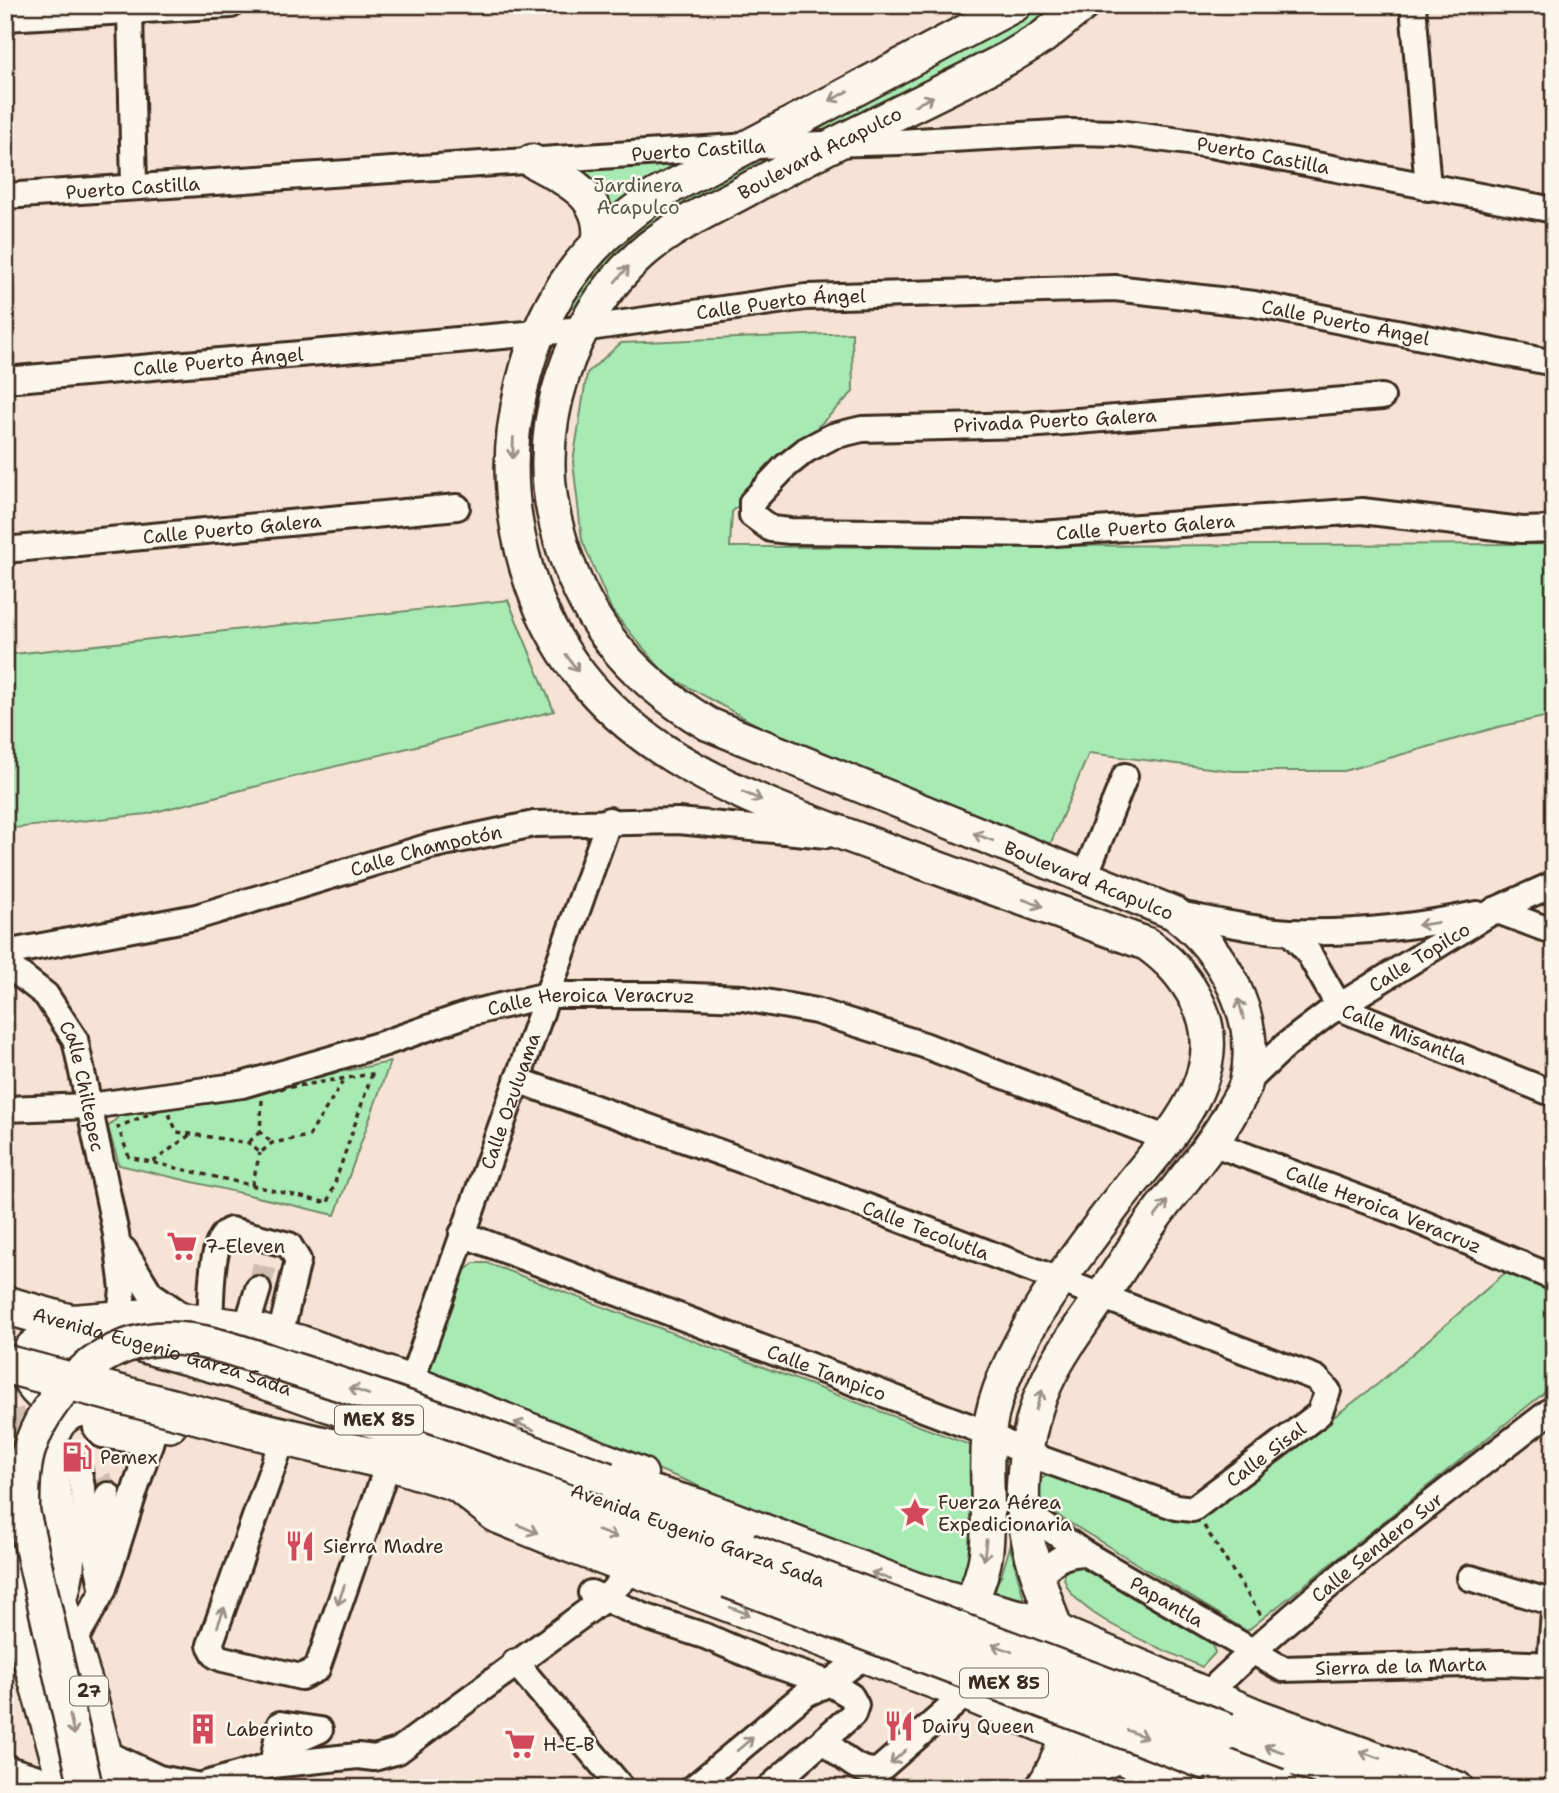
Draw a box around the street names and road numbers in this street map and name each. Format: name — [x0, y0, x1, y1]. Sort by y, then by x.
street label: Boulevard Acapulco — [734, 101, 906, 206]
street label: Puerto Castilla — [1195, 131, 1332, 180]
street label: Puerto Castilla — [630, 134, 766, 167]
street label: Puerto Castilla — [65, 171, 201, 205]
street label: Calle Puerto Ángel — [695, 283, 866, 326]
street label: Calle Puerto Ángel — [1259, 294, 1432, 351]
street label: Calle Puerto Ángel — [132, 342, 305, 382]
street label: Privada Puerto Galera — [953, 403, 1158, 438]
street label: Calle Puerto Galera — [142, 508, 323, 550]
street label: Calle Puerto Galera — [1055, 508, 1236, 546]
street label: Calle Champotón — [347, 819, 504, 882]
street label: Boulevard Acapulco — [1000, 835, 1177, 926]
street label: Calle Topilco — [1364, 916, 1475, 998]
street label: Calle Heroica Veracruz — [485, 982, 695, 1022]
street label: Calle Misantla — [1338, 998, 1471, 1071]
street label: Calle Chiltepec — [53, 1016, 110, 1154]
street label: Calle Ozuluama — [475, 1029, 546, 1173]
street label: Calle Heroica Veracruz — [1282, 1160, 1485, 1259]
street label: Calle Tecolutla — [859, 1195, 993, 1266]
street label: Avenida Eugenio Garza Sada — [30, 1301, 295, 1402]
street label: Calle Tampico — [763, 1339, 890, 1407]
road number: MEX 85 — [335, 1406, 423, 1434]
street label: Calle Sisal — [1221, 1416, 1311, 1493]
street label: Avenida Eugenio Garza Sada — [567, 1478, 829, 1593]
street label: Calle Sendero Sur — [1306, 1487, 1448, 1608]
street label: Papantla — [1125, 1571, 1208, 1633]
street label: Sierra de la Marta — [1315, 1651, 1487, 1681]
road number: MEX 85 — [960, 1668, 1048, 1698]
road number: 27 — [70, 1676, 108, 1706]

